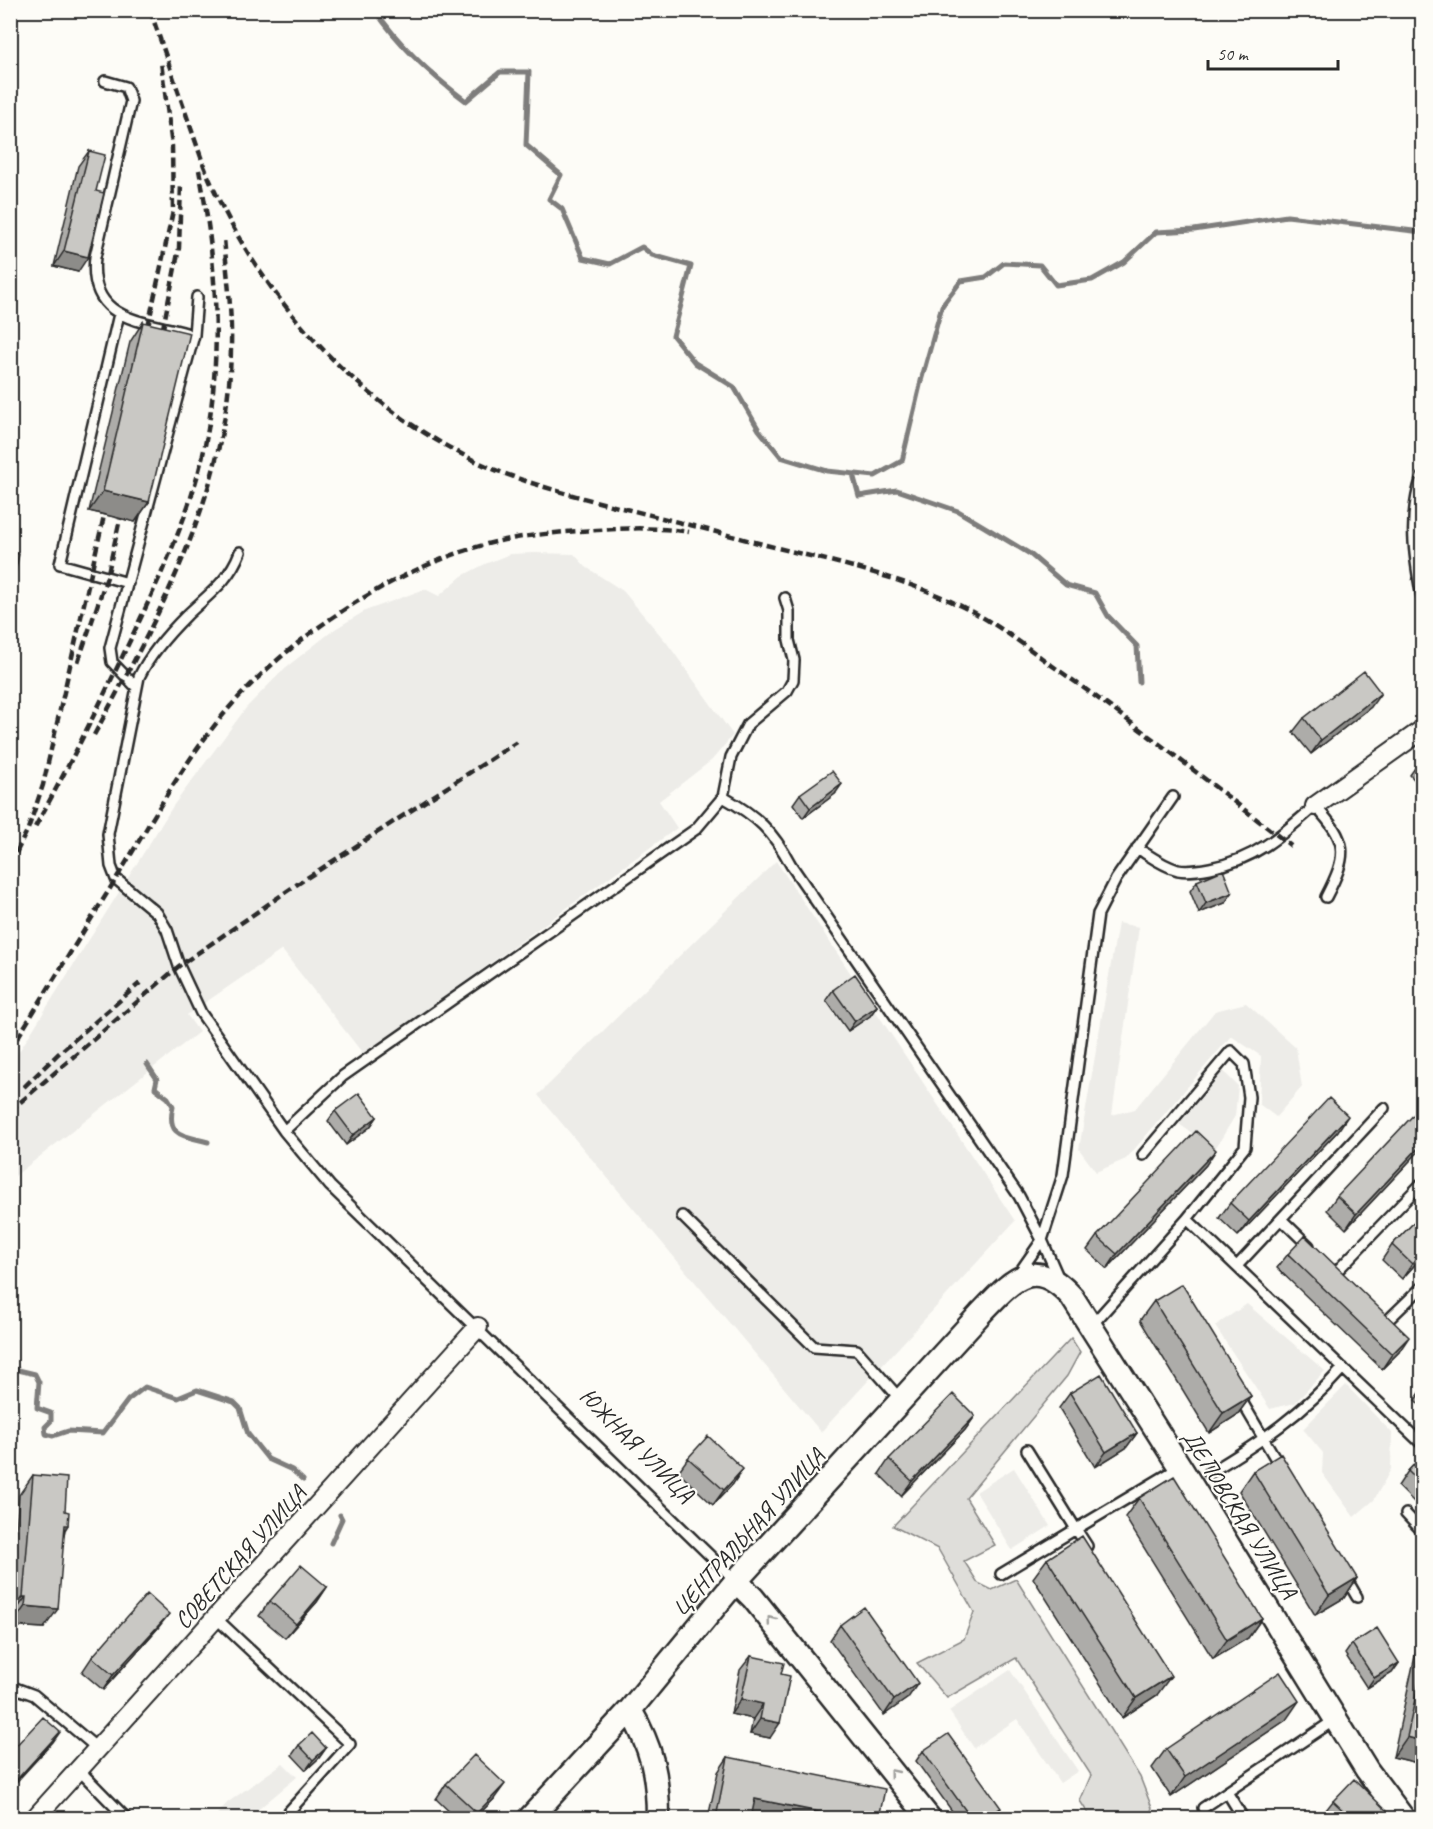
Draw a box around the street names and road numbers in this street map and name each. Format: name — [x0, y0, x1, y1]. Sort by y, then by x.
street label: ЮЖНАЯ УЛИЦА — [573, 1381, 701, 1509]
street label: ДЕПОВСКАЯ УЛИЦА — [1176, 1424, 1304, 1605]
street label: ЦЕНТРАЛЬНАЯ УЛИЦА — [665, 1441, 832, 1622]
street label: СОВЕТСКАЯ УЛИЦА — [168, 1478, 313, 1635]

